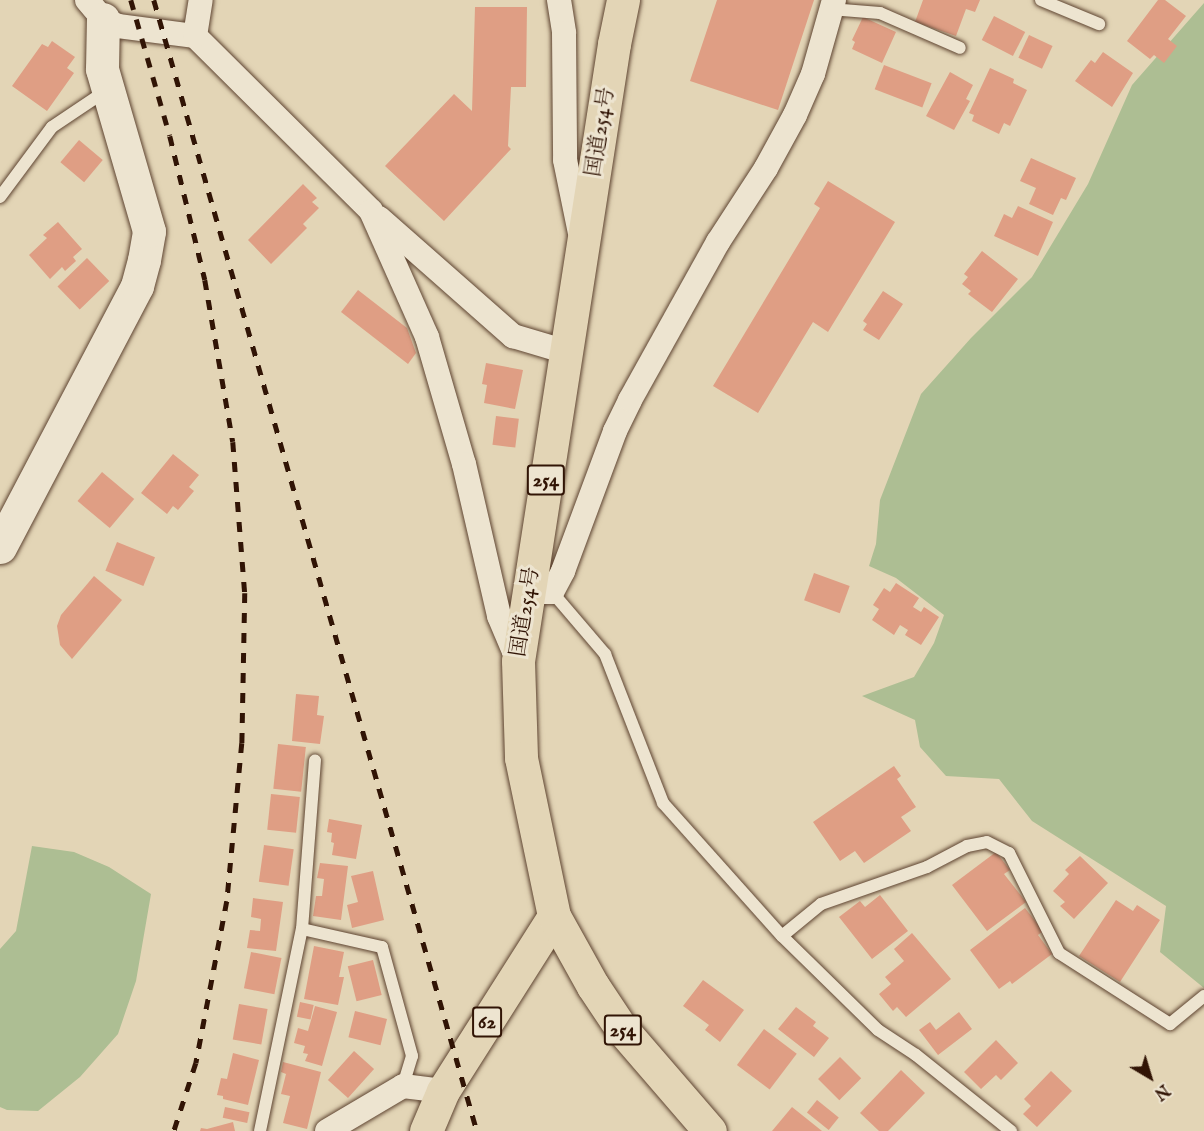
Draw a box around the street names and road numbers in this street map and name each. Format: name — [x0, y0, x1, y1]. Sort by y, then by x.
street label: 国道254号 — [581, 85, 621, 179]
road number: 254 — [526, 463, 566, 497]
street label: 国道254号 — [506, 565, 546, 659]
road number: 62 — [472, 1005, 502, 1039]
road number: 254 — [604, 1013, 642, 1047]

